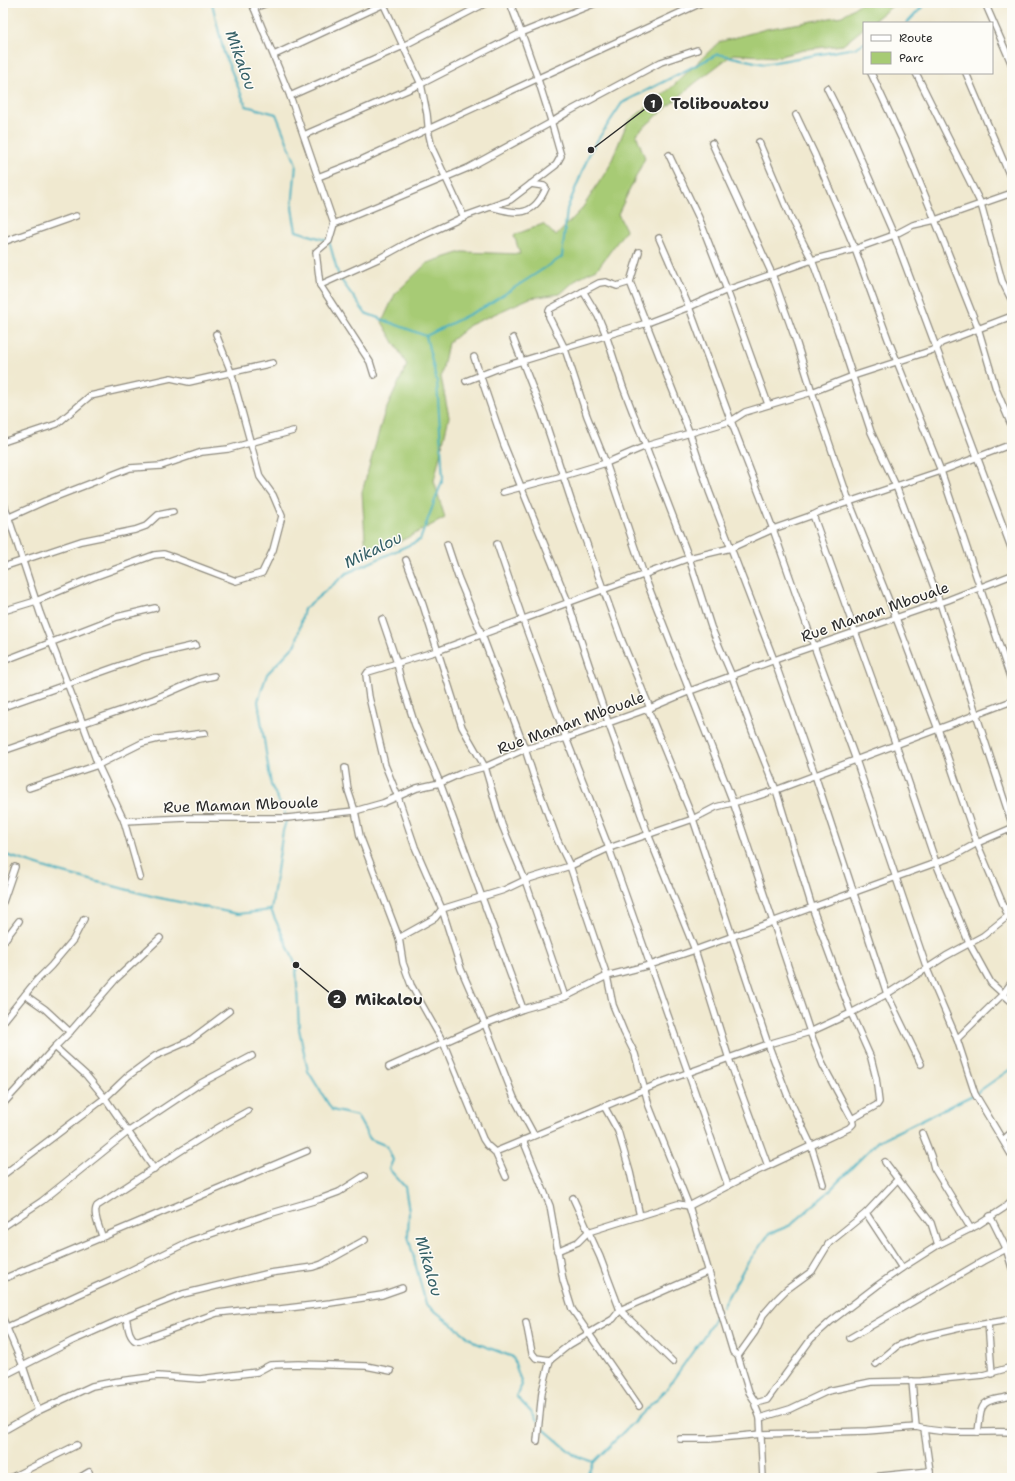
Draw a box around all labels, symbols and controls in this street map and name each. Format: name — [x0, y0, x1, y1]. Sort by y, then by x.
legend — [863, 22, 993, 74]
water label: Mikalou — [220, 27, 262, 93]
text: Route — [899, 30, 933, 46]
text: Parc — [899, 50, 924, 66]
callout: Tolibouatou — [643, 89, 777, 117]
text: Tolibouatou — [671, 93, 769, 114]
text: 1 — [650, 96, 656, 112]
water label: Mikalou — [340, 527, 406, 573]
street label: Rue Maman Mbouale — [798, 577, 952, 647]
street label: Rue Maman Mbouale — [495, 687, 647, 759]
street label: Rue Maman Mbouale — [163, 792, 319, 818]
callout: Mikalou — [327, 985, 431, 1013]
text: Mikalou — [355, 989, 423, 1010]
text: 2 — [333, 991, 342, 1007]
water label: Mikalou — [410, 1233, 448, 1299]

